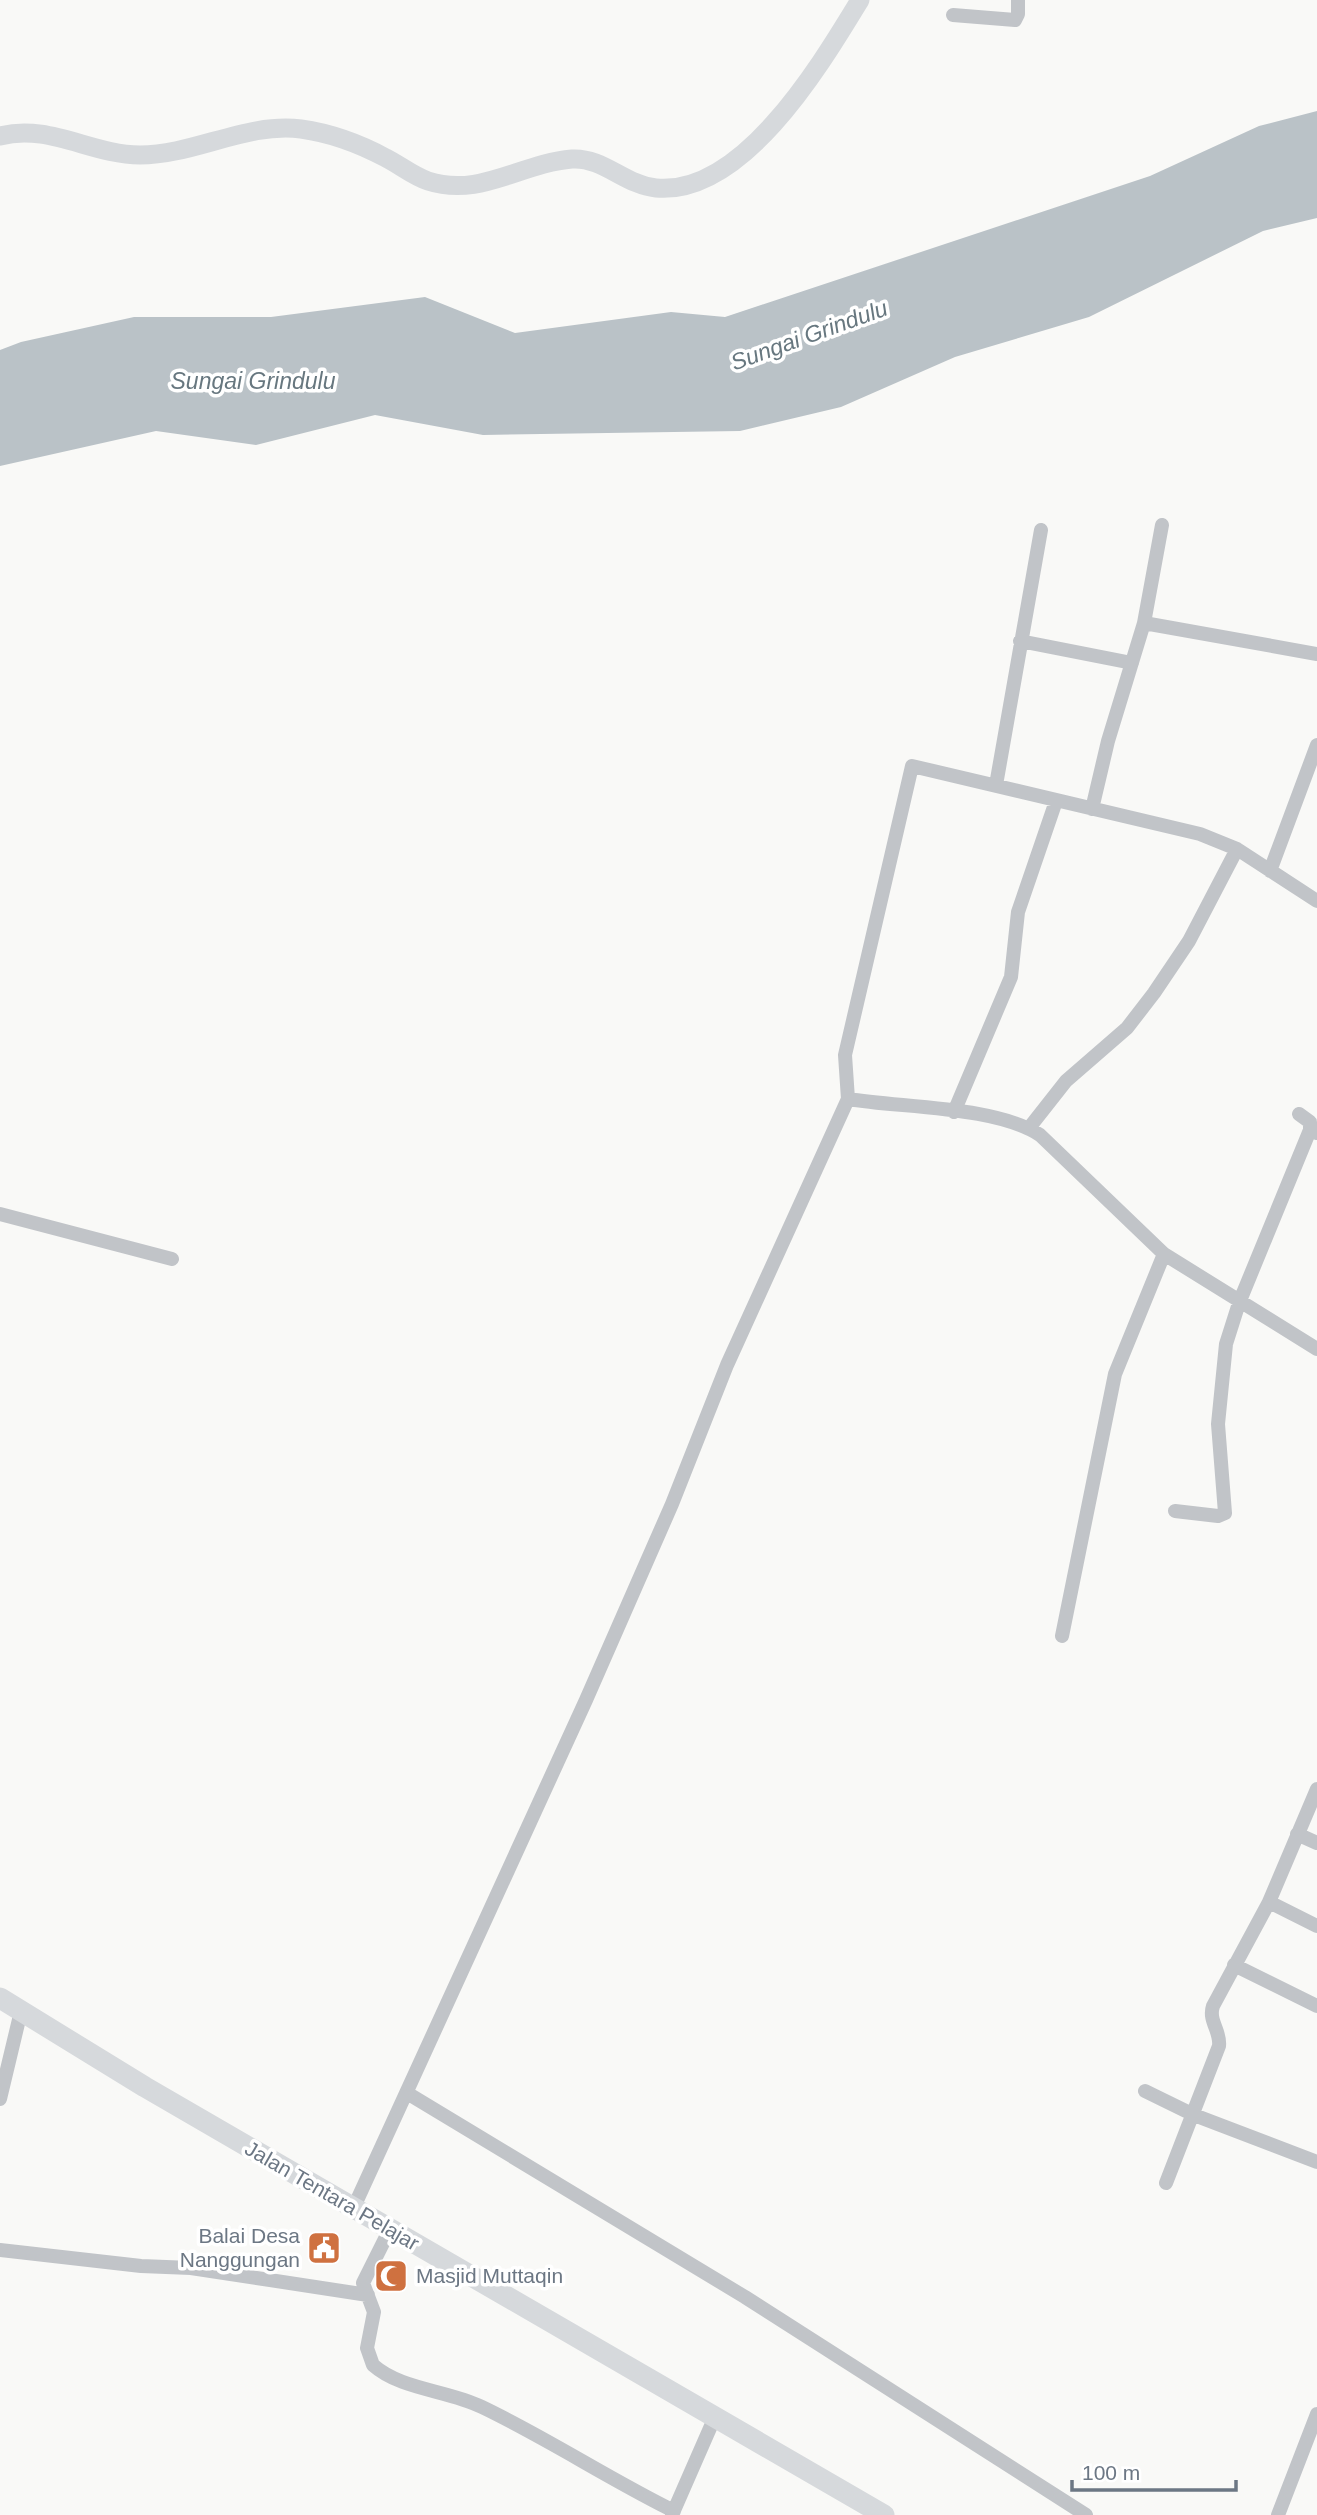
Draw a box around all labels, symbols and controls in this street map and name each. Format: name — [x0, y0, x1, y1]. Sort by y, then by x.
water label: Sungai Grindulu — [727, 295, 891, 375]
water label: Sungai Grindulu — [171, 368, 336, 394]
street label: Jalan Tentara Pelajar — [241, 2136, 423, 2255]
place label: Balai Desa Nanggungan — [180, 2224, 300, 2271]
public building icon: Balai Desa Nanggungan — [305, 2229, 343, 2267]
mosque icon: Masjid Muttaqin — [372, 2257, 410, 2295]
place label: Masjid Muttaqin — [416, 2264, 563, 2287]
scale bar — [1072, 2448, 1236, 2492]
text: 100 m — [1082, 2461, 1140, 2484]

